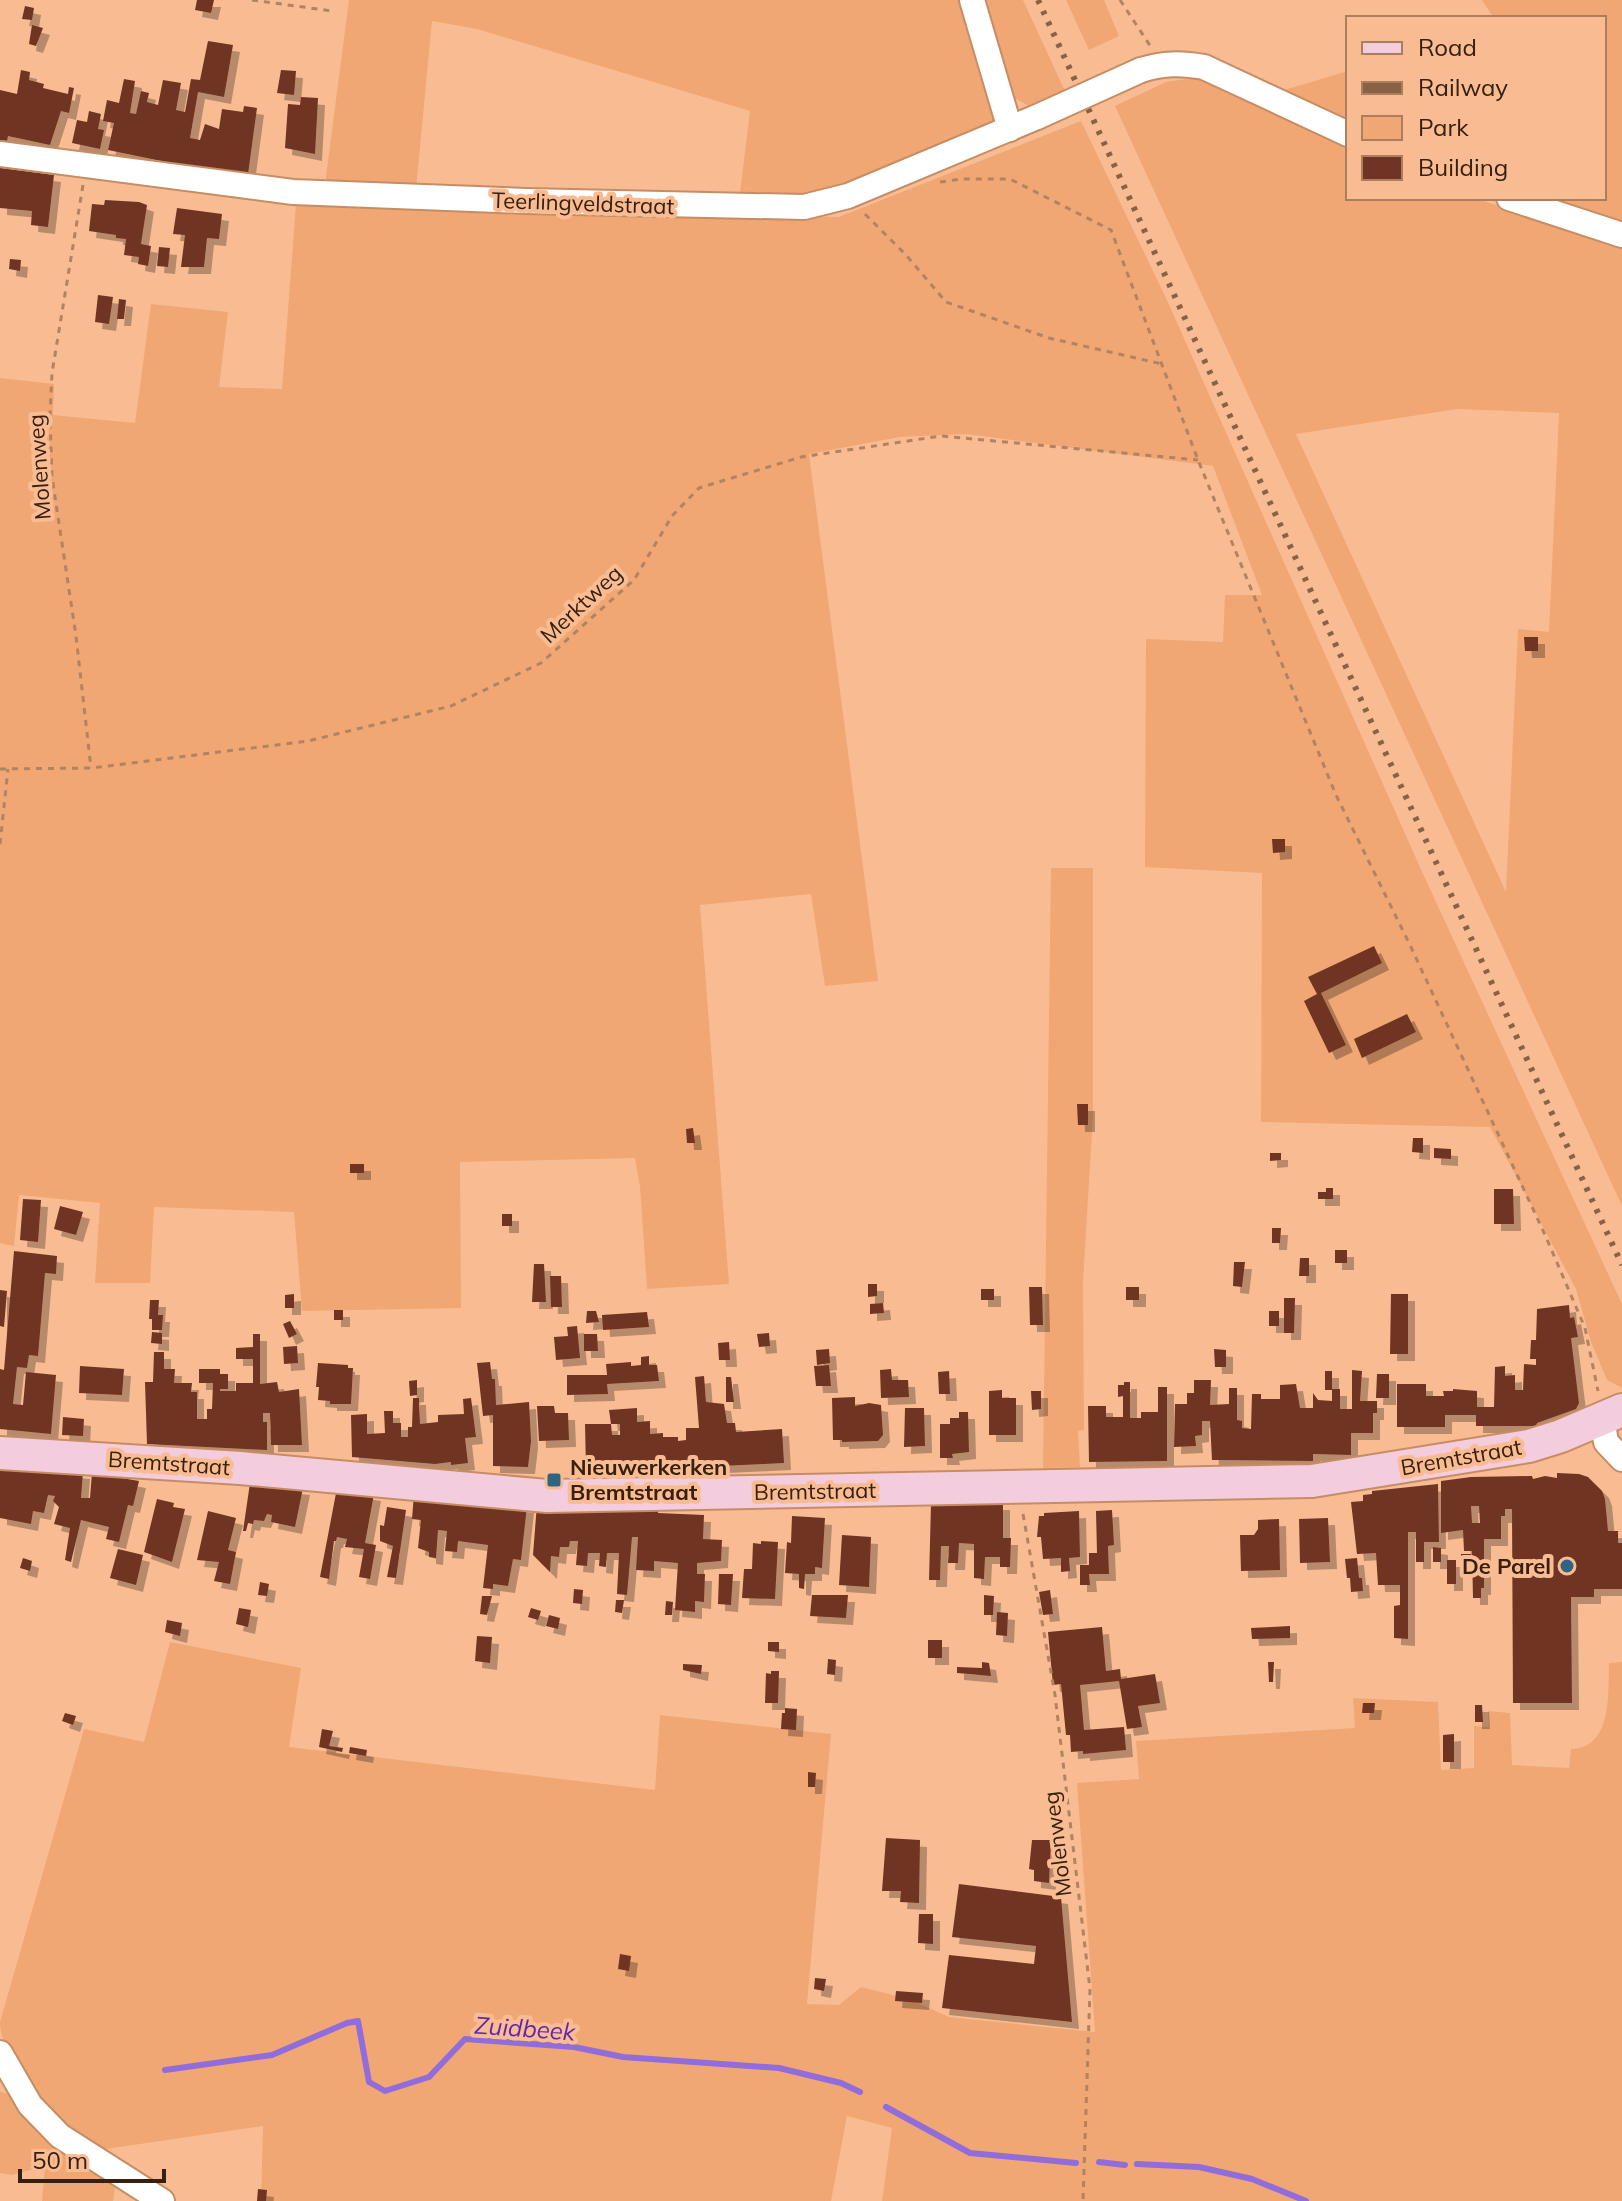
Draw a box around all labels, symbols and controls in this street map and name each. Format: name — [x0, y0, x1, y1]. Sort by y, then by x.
legend — [1346, 16, 1606, 200]
text: Road — [1418, 32, 1477, 62]
text: Railway — [1418, 72, 1508, 102]
text: Park — [1418, 112, 1469, 142]
text: Building — [1418, 152, 1508, 182]
street label: Teerlingveldstraat — [491, 186, 675, 220]
street label: Molenweg — [21, 413, 57, 521]
street label: Merktweg — [534, 559, 628, 649]
street label: Bremtstraat — [1398, 1433, 1524, 1481]
street label: Bremtstraat — [107, 1445, 231, 1481]
place label: Nieuwerkerken Bremtstraat — [570, 1453, 727, 1506]
marker: Nieuwerkerken Bremtstraat — [545, 1471, 563, 1489]
street label: Bremtstraat — [754, 1476, 877, 1506]
place label: De Parel — [1462, 1552, 1551, 1580]
marker: De Parel — [1558, 1557, 1576, 1575]
street label: Molenweg — [1037, 1790, 1077, 1898]
water label: Zuidbeek — [474, 2010, 577, 2047]
scale bar — [20, 2133, 164, 2183]
text: 50 m — [32, 2145, 88, 2175]

